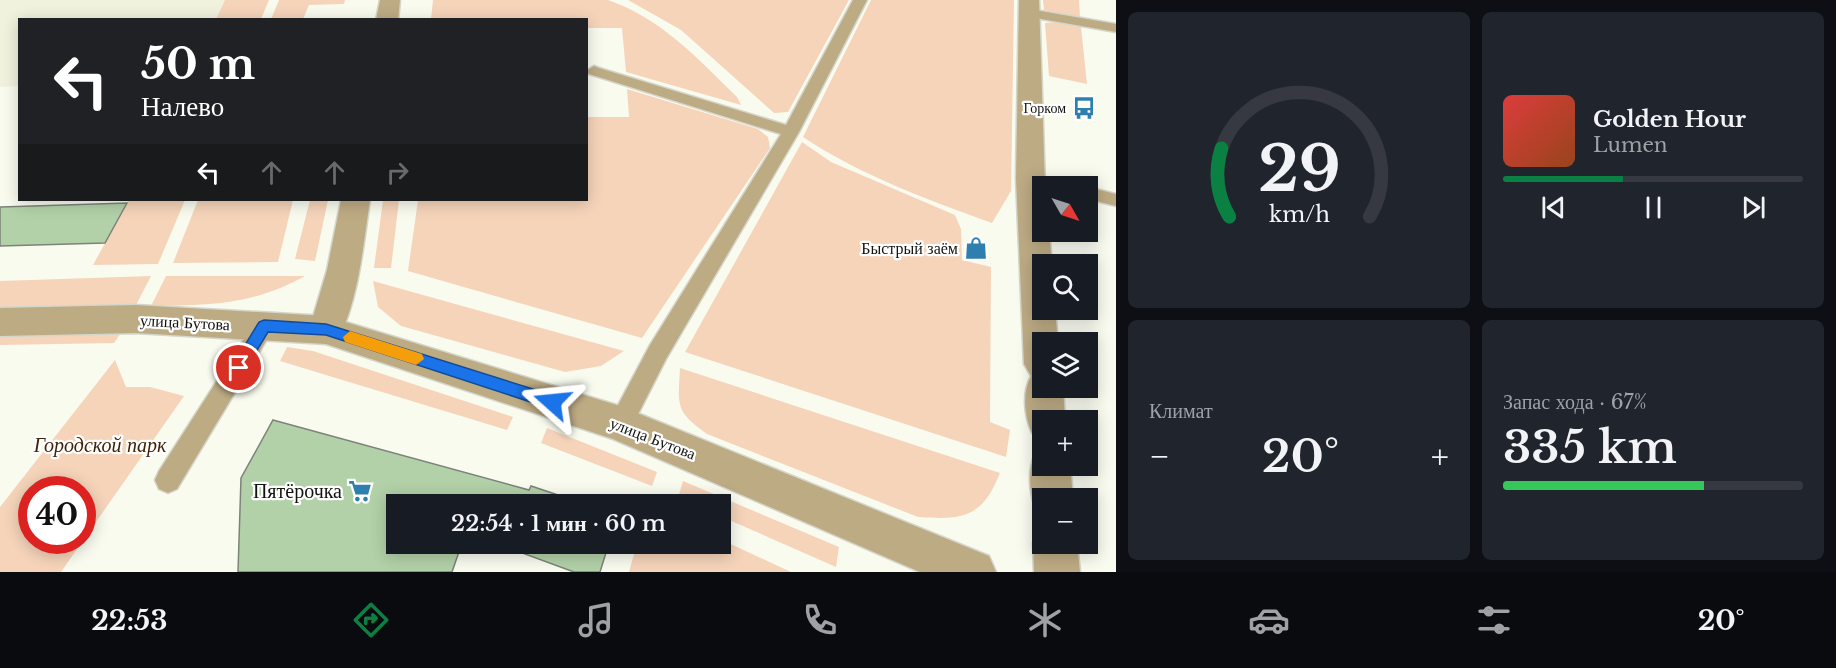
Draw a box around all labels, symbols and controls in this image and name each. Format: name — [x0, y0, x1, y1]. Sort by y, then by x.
text: 50 m — [141, 38, 255, 90]
icon: left — [42, 42, 120, 120]
text: Налево — [141, 90, 224, 123]
bus stop icon: Горком — [1071, 95, 1097, 121]
place label: Горком — [1023, 99, 1066, 117]
text: Golden Hour — [1593, 106, 1746, 133]
text: 29 — [1258, 130, 1340, 208]
text: Lumen — [1593, 133, 1668, 157]
icon: left — [192, 156, 225, 189]
icon: ahead — [255, 156, 288, 189]
icon: ahead — [318, 156, 351, 189]
icon: right — [381, 156, 414, 189]
north arrow — [1032, 176, 1098, 242]
map controls — [1032, 176, 1098, 554]
icon: previous — [1537, 191, 1570, 224]
icon: pause — [1637, 191, 1670, 224]
icon: next — [1737, 191, 1770, 224]
text: km/h — [1269, 201, 1330, 228]
shop icon: Быстрый заём — [963, 235, 989, 261]
place label: Быстрый заём — [861, 238, 958, 258]
button: search — [1032, 254, 1098, 320]
street label: улица Бутова — [139, 310, 231, 334]
button: layers — [1032, 332, 1098, 398]
pin — [213, 342, 264, 393]
icon: arrive — [222, 351, 255, 384]
position arrow — [520, 370, 584, 434]
text: Запас хода · 67% — [1503, 390, 1647, 414]
text: Климат — [1149, 399, 1213, 423]
button: + — [1032, 410, 1098, 476]
street label: улица Бутова — [607, 413, 699, 463]
text: 335 km — [1503, 419, 1677, 475]
text: 20° — [1262, 428, 1339, 484]
park label: Городской парк — [33, 433, 167, 457]
text: − — [1149, 436, 1170, 477]
text: + — [1431, 436, 1449, 477]
speed limit sign: 40 — [18, 476, 96, 554]
supermarket icon: Пятёрочка — [347, 478, 373, 504]
place label: Пятёрочка — [253, 479, 342, 503]
button: − — [1032, 488, 1098, 554]
text: 22:54 · 1 мин · 60 m — [451, 510, 666, 537]
icon: directions — [350, 599, 392, 641]
icon: music — [575, 599, 617, 641]
icon: phone — [799, 599, 841, 641]
icon: climate — [1024, 599, 1066, 641]
icon: car — [1248, 599, 1290, 641]
icon: filters — [1473, 599, 1515, 641]
text: 22:53 — [91, 604, 167, 637]
text: 20° — [1698, 604, 1745, 637]

